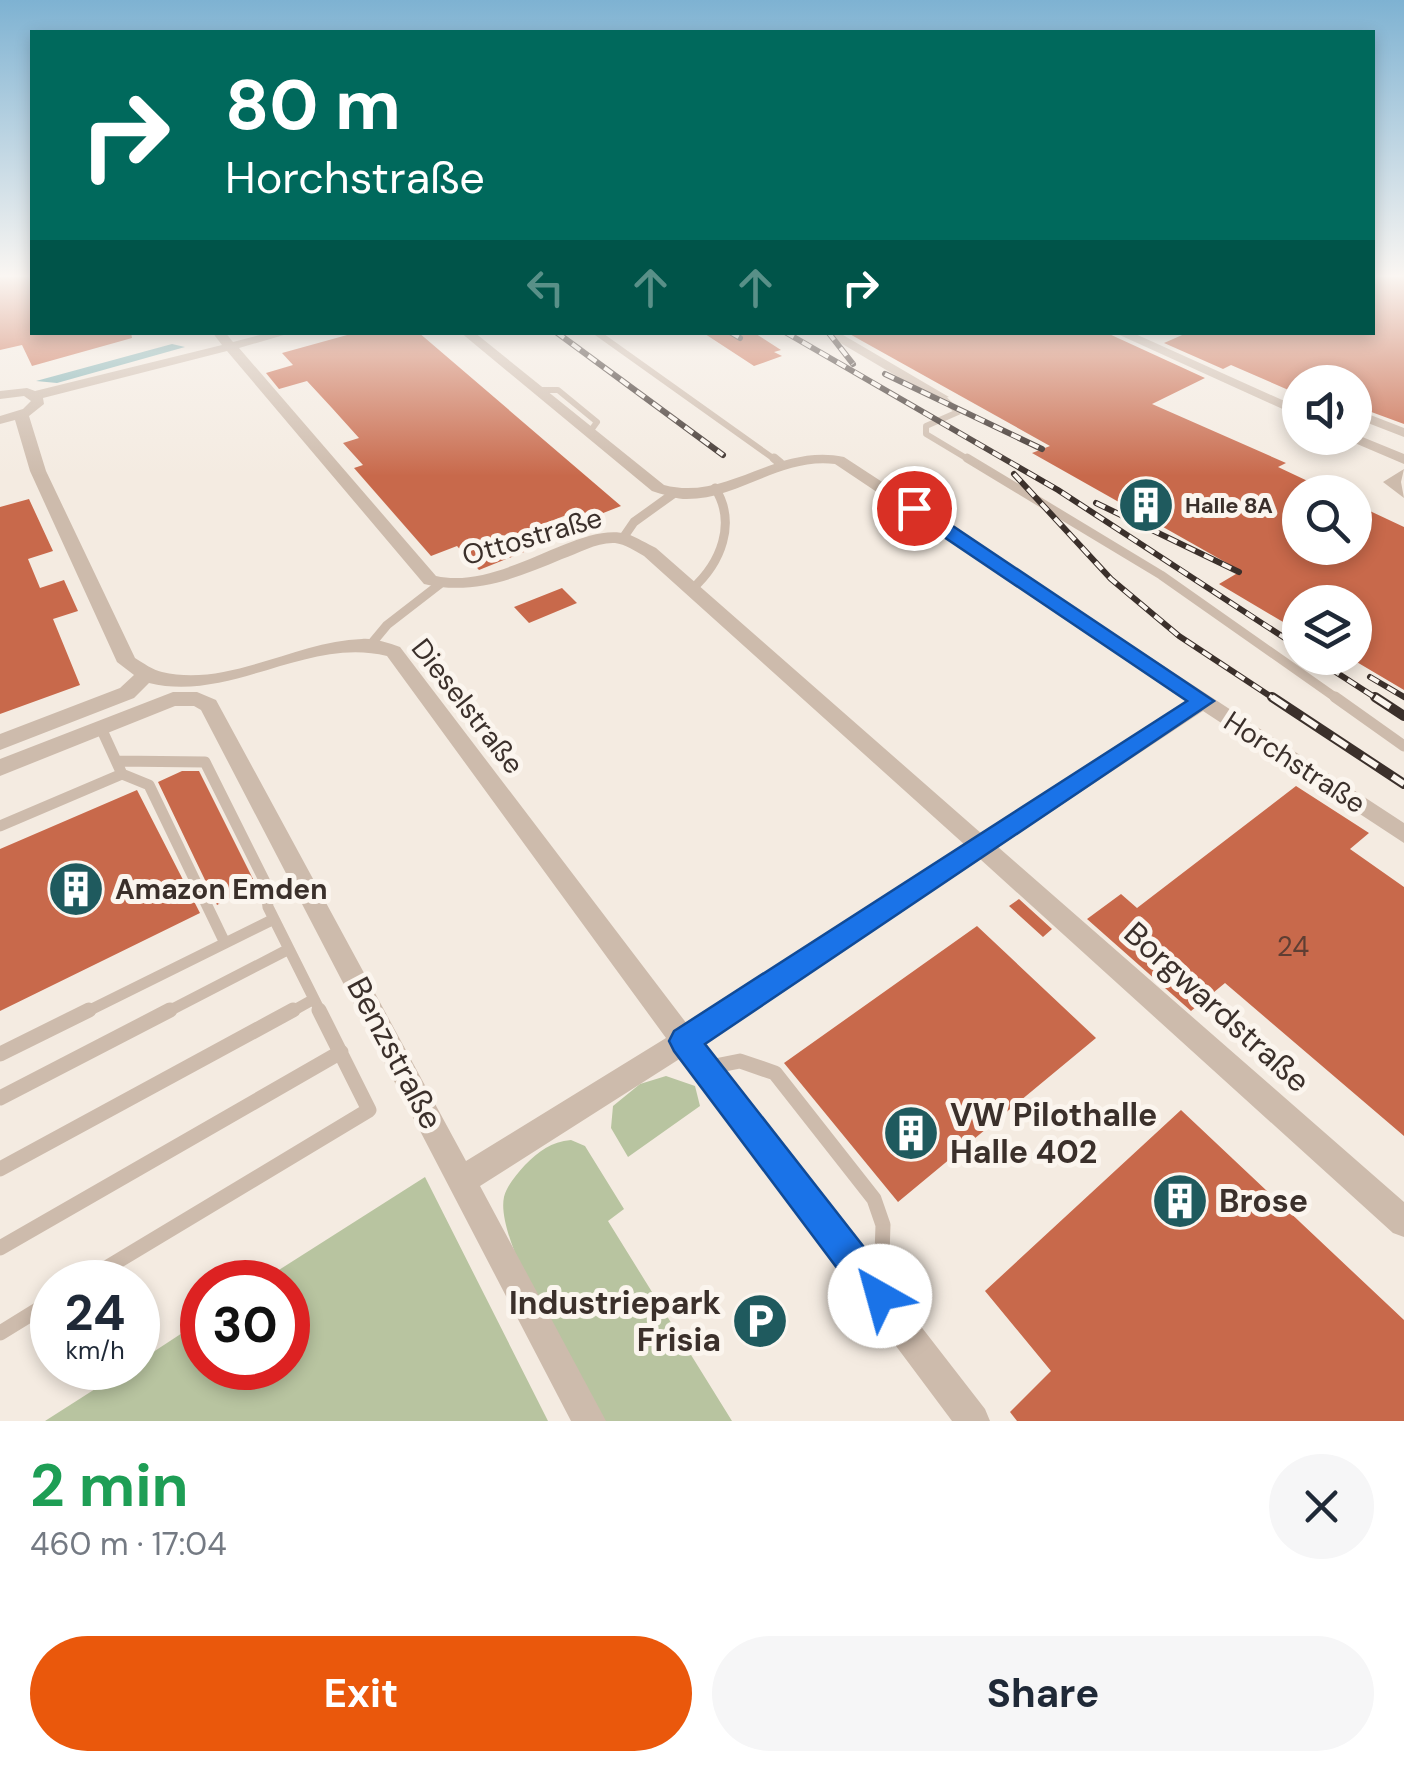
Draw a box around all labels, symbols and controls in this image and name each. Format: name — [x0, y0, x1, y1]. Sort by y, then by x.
text: 80 m — [225, 60, 401, 151]
icon: right — [60, 70, 190, 200]
text: Horchstraße — [225, 148, 485, 207]
icon: left — [518, 260, 573, 315]
icon: ahead — [623, 260, 678, 315]
icon: ahead — [728, 260, 783, 315]
icon: right — [833, 260, 888, 315]
map controls — [1282, 365, 1372, 675]
button: sound — [1282, 365, 1372, 455]
pin — [872, 466, 957, 551]
building icon: Halle 8A — [1116, 475, 1176, 535]
button: search — [1282, 475, 1372, 565]
icon: arrive — [887, 481, 942, 536]
place label: Halle 8A — [1185, 491, 1273, 520]
street label: Ottostraße — [458, 499, 606, 574]
button: layers — [1282, 585, 1372, 675]
street label: Dieselstraße — [403, 631, 532, 782]
street label: Horchstraße — [1217, 703, 1373, 822]
building icon: Amazon Emden — [46, 859, 106, 919]
place label: Amazon Emden — [115, 871, 327, 908]
street label: Borgwardstraße — [1115, 912, 1319, 1102]
house number: 24 — [1277, 928, 1309, 965]
street label: Benzstraße — [337, 970, 453, 1136]
place label: VW Pilothalle Halle 402 — [950, 1094, 1157, 1173]
building icon: VW Pilothalle Halle 402 — [881, 1103, 941, 1163]
building icon: Brose — [1150, 1171, 1210, 1231]
place label: Brose — [1219, 1180, 1308, 1222]
position arrow — [828, 1244, 932, 1348]
speed limit sign: 30 — [180, 1260, 310, 1390]
text: 24 — [65, 1280, 126, 1346]
place label: Industriepark Frisia — [509, 1282, 721, 1361]
parking icon: Industriepark Frisia — [730, 1291, 790, 1351]
text: km/h — [65, 1334, 125, 1367]
text: 2 min — [30, 1446, 189, 1525]
button: close — [1269, 1454, 1374, 1559]
text: 460 m · 17:04 — [30, 1523, 227, 1565]
button: Exit — [30, 1636, 692, 1751]
button: Share — [712, 1636, 1374, 1751]

